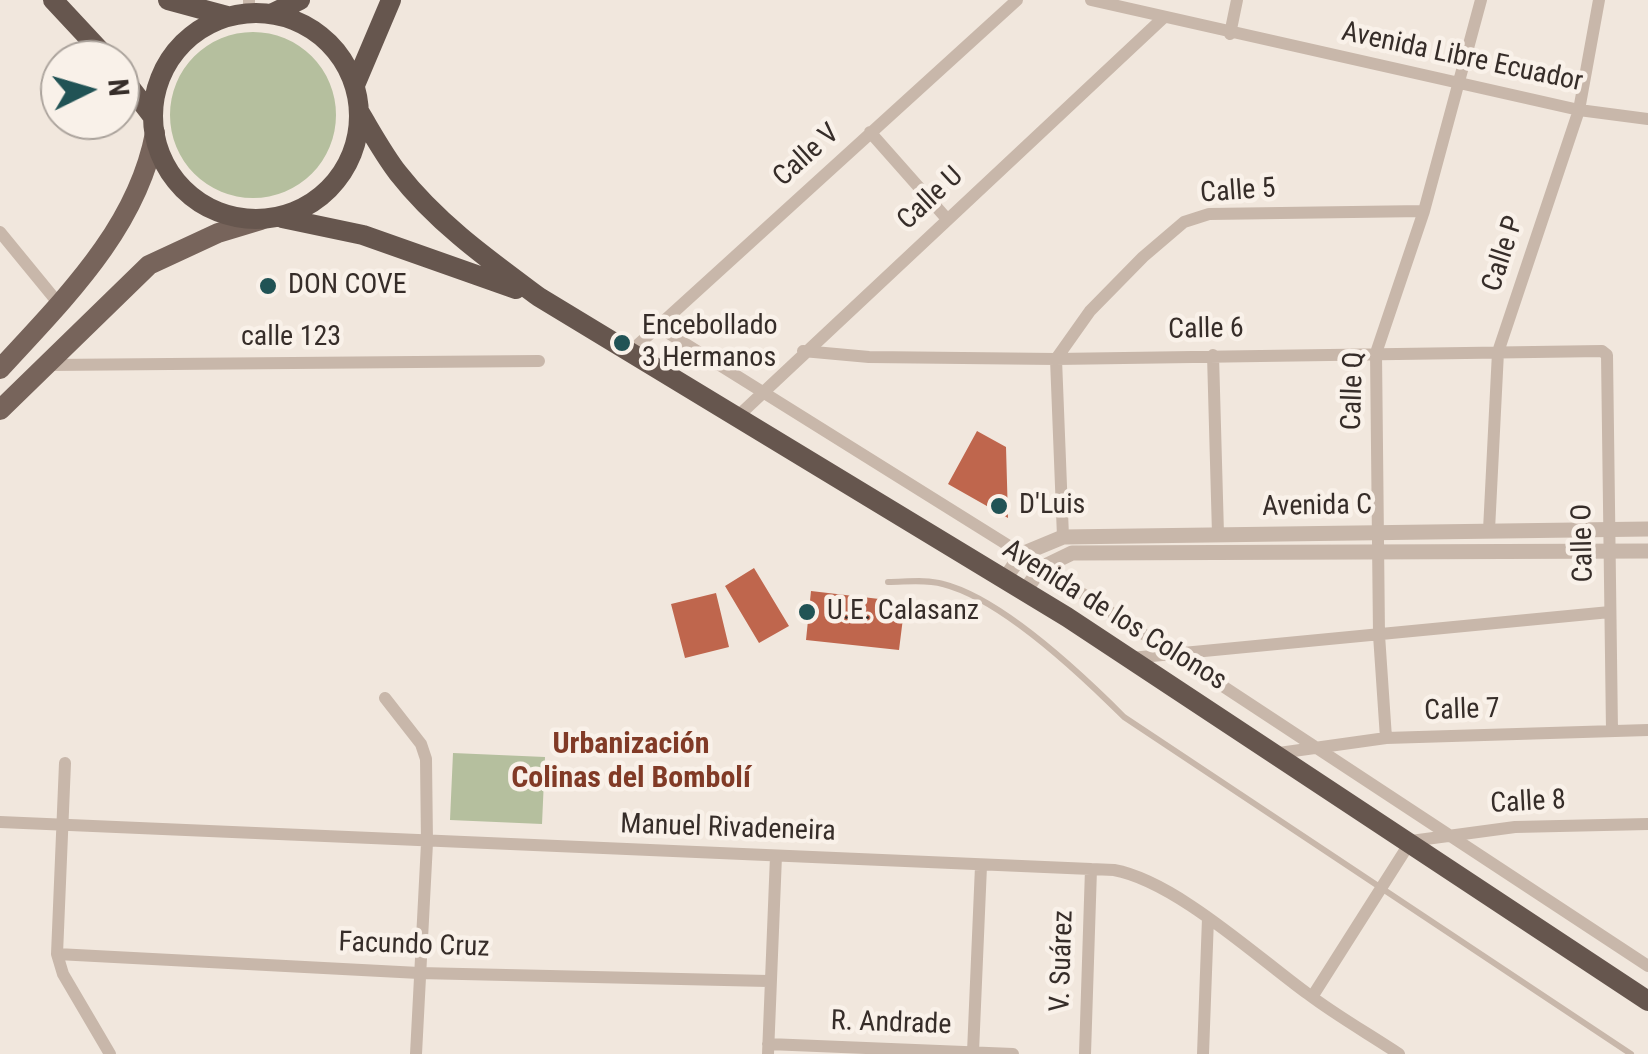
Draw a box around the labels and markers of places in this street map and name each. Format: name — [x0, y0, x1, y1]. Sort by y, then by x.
place label: DON COVE — [288, 269, 407, 303]
marker: DON COVE — [257, 275, 279, 297]
place label: Encebollado 3 Hermanos — [642, 310, 778, 376]
marker: Encebollado 3 Hermanos — [611, 332, 633, 354]
place label: D'Luis — [1019, 489, 1085, 523]
marker: D'Luis — [988, 495, 1010, 517]
place label: U.E. Calasanz — [827, 595, 979, 629]
marker: U.E. Calasanz — [796, 601, 818, 623]

